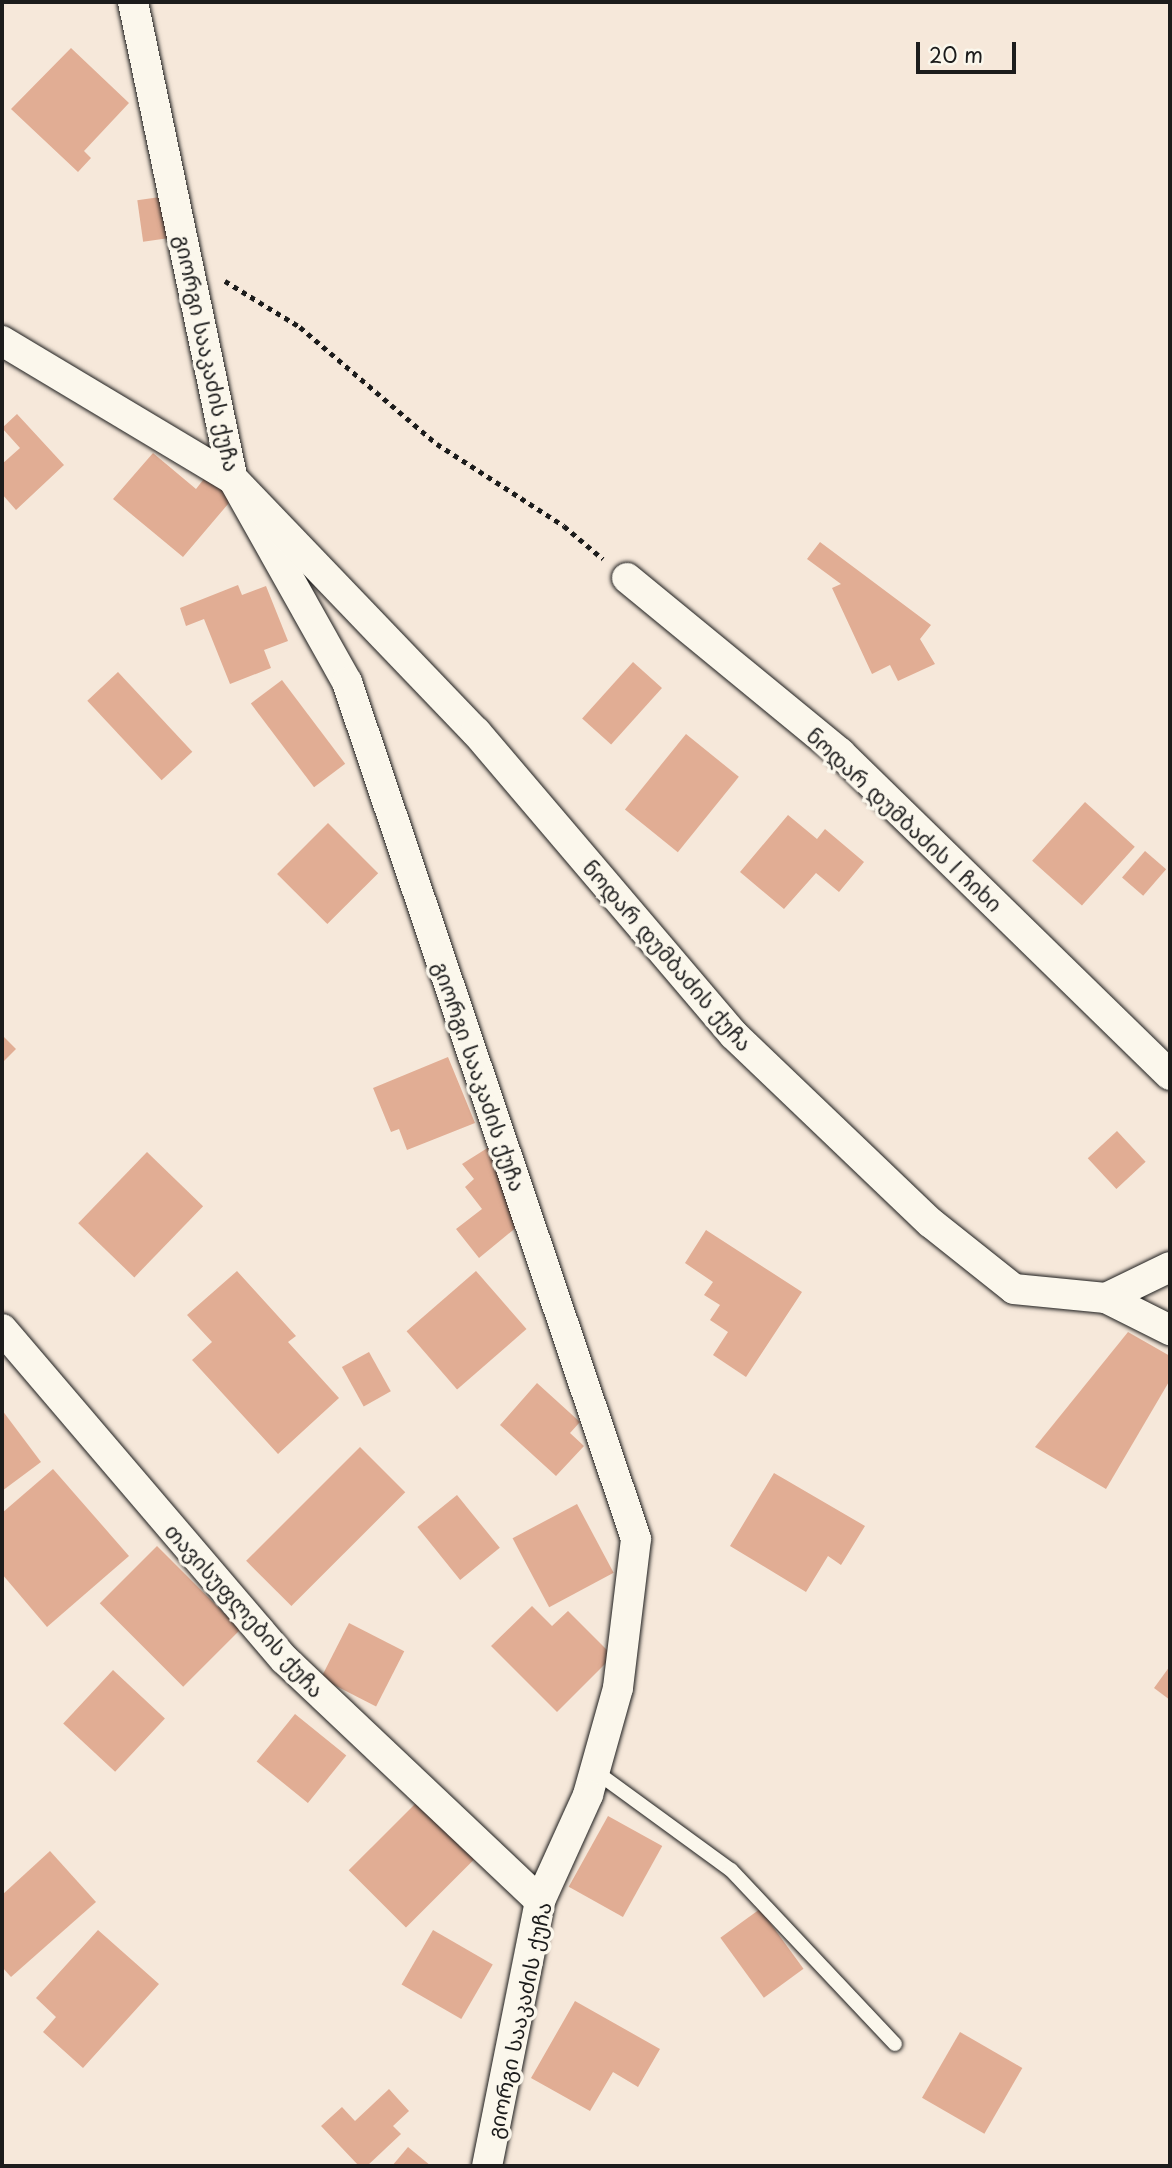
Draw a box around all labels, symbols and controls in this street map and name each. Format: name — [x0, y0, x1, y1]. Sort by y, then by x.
scale bar — [920, 28, 1020, 72]
text: 20 m — [929, 38, 983, 70]
street label: გიორგი სააკაძის ქუჩა — [171, 232, 245, 474]
street label: ნოდარ დუმბაძის I ჩიხი — [802, 722, 1008, 916]
street label: ნოდარ დუმბაძის ქუჩა — [578, 854, 758, 1056]
street label: გიორგი სააკაძის ქუჩა — [429, 958, 531, 1194]
street label: თავისუფლების ქუჩა — [160, 1518, 330, 1702]
street label: გიორგი სააკაძის ქუჩა — [481, 1899, 555, 2141]

